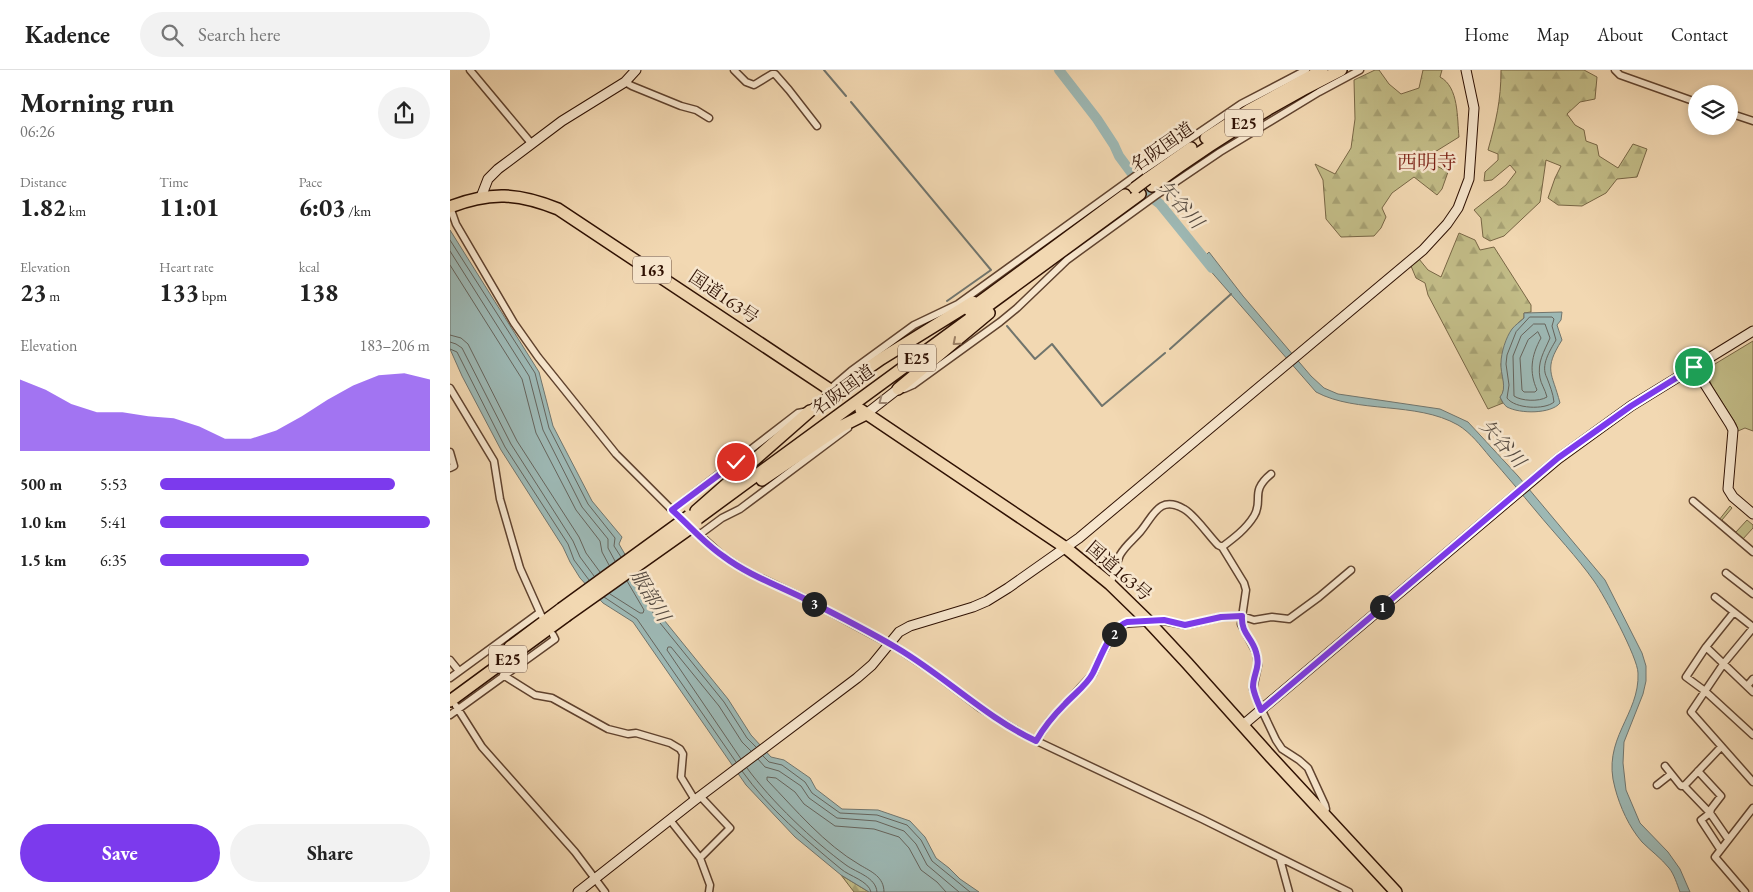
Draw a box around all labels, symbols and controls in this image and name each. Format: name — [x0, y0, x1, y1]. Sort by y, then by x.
search box — [140, 12, 490, 57]
text: Kadence — [25, 19, 110, 50]
icon: search — [158, 21, 186, 49]
text: Search here — [198, 22, 281, 47]
text: Home — [1464, 23, 1509, 46]
text: Map — [1537, 23, 1569, 46]
text: About — [1597, 23, 1643, 46]
text: Contact — [1671, 23, 1728, 46]
text: Morning run — [20, 84, 174, 120]
map controls — [1688, 85, 1738, 135]
button: layers — [1688, 85, 1738, 135]
button: share — [378, 87, 430, 139]
road number: E25 — [1225, 110, 1263, 136]
street label: 名阪国道 — [1126, 117, 1198, 177]
text: 06:26 — [20, 121, 55, 142]
district label: 西明寺 — [1397, 149, 1457, 175]
text: Distance — [20, 173, 67, 191]
text: Time — [159, 173, 189, 191]
text: Pace — [299, 173, 322, 191]
water label: 矢谷川 — [1152, 175, 1210, 235]
text: 1.82 — [20, 191, 66, 223]
text: 11:01 — [159, 191, 219, 223]
text: 6:03 — [299, 191, 345, 223]
text: km — [66, 202, 86, 220]
text: /km — [345, 202, 371, 220]
road number: 163 — [633, 256, 671, 284]
text: Elevation — [20, 258, 70, 276]
text: Heart rate — [159, 258, 214, 276]
text: kcal — [299, 258, 320, 276]
street label: 国道163号 — [685, 265, 764, 328]
text: 23 — [20, 276, 46, 308]
text: 133 — [159, 276, 199, 308]
text: 138 — [299, 276, 338, 308]
text: m — [46, 287, 60, 305]
text: bpm — [199, 287, 227, 305]
text: Elevation — [20, 335, 78, 356]
text: 183–206 m — [359, 335, 430, 356]
one-way arrow — [952, 337, 961, 346]
road number: E25 — [898, 344, 936, 372]
pin — [1673, 346, 1715, 388]
icon: arrive — [1680, 353, 1708, 381]
street label: 名阪国道 — [807, 359, 879, 420]
one-way arrow — [879, 396, 888, 404]
water label: 矢谷川 — [1474, 414, 1532, 474]
pin — [715, 441, 757, 483]
icon: check — [722, 448, 750, 476]
text: 500 m — [20, 474, 62, 495]
text: 5:53 — [100, 474, 127, 495]
text: 1.0 km — [20, 512, 66, 533]
text: 5:41 — [100, 512, 127, 533]
street label: 国道163号 — [1082, 536, 1157, 606]
text: 1.5 km — [20, 550, 66, 571]
text: 6:35 — [100, 550, 127, 571]
water label: 服部川 — [625, 564, 677, 628]
pin: 3 — [802, 592, 826, 616]
pin: 1 — [1370, 594, 1394, 620]
text: 3 — [811, 595, 818, 613]
text: 1 — [1379, 598, 1386, 616]
pin: 2 — [1102, 622, 1126, 646]
text: 2 — [1111, 625, 1118, 643]
road number: E25 — [489, 646, 527, 672]
button: Save — [20, 824, 220, 882]
button: Share — [230, 824, 430, 882]

